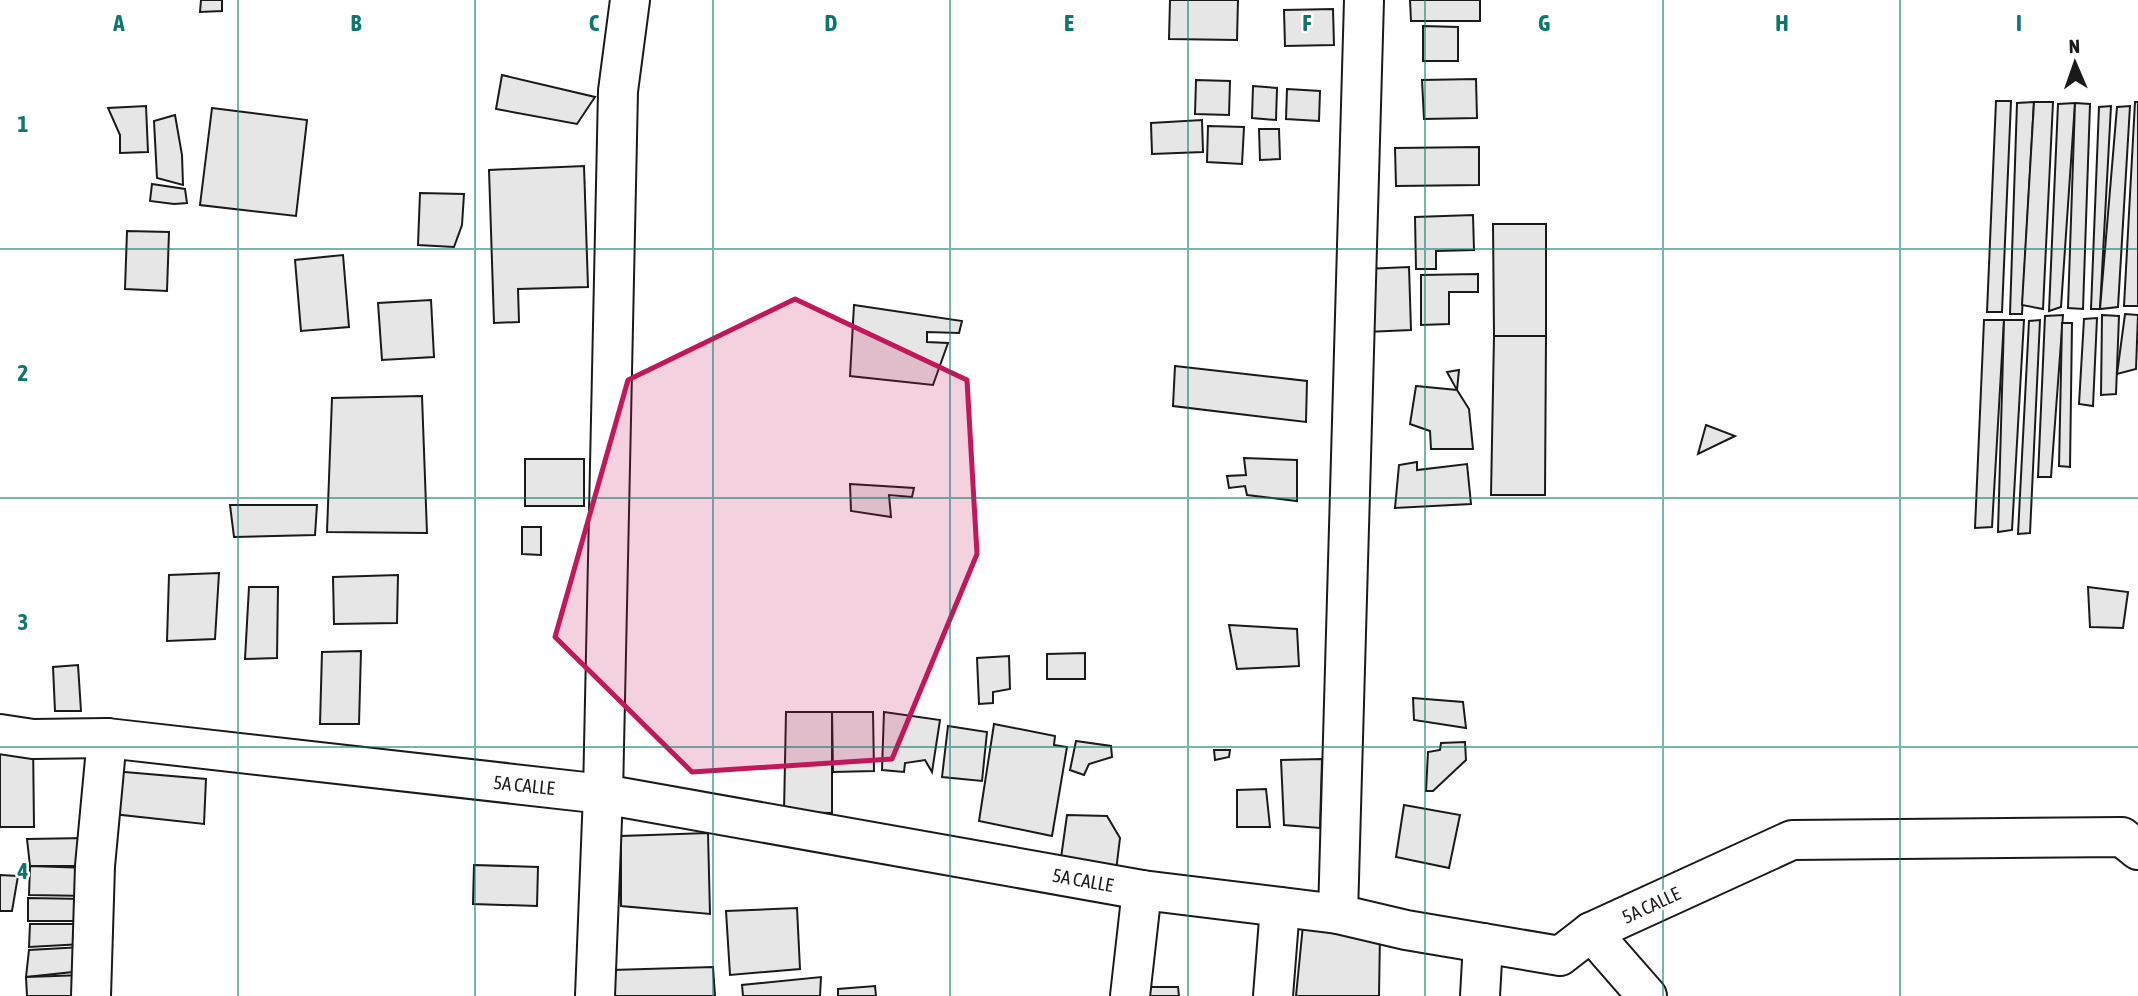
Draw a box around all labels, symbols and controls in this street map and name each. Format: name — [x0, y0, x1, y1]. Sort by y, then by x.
text: A — [112, 10, 125, 36]
text: B — [351, 10, 362, 36]
text: C — [589, 10, 600, 36]
text: D — [825, 10, 838, 36]
text: E — [1064, 10, 1074, 36]
text: F — [1302, 10, 1312, 36]
text: G — [1538, 10, 1550, 36]
text: H — [1775, 10, 1789, 36]
text: I — [2016, 10, 2022, 36]
north arrow — [2040, 28, 2110, 98]
text: N — [2068, 35, 2080, 57]
text: 1 — [18, 111, 29, 137]
text: 2 — [18, 360, 28, 386]
text: 3 — [18, 609, 28, 635]
street label: 5A CALLE — [492, 771, 556, 799]
text: 4 — [17, 858, 29, 884]
street label: 5A CALLE — [1051, 864, 1115, 896]
street label: 5A CALLE — [1618, 882, 1684, 928]

